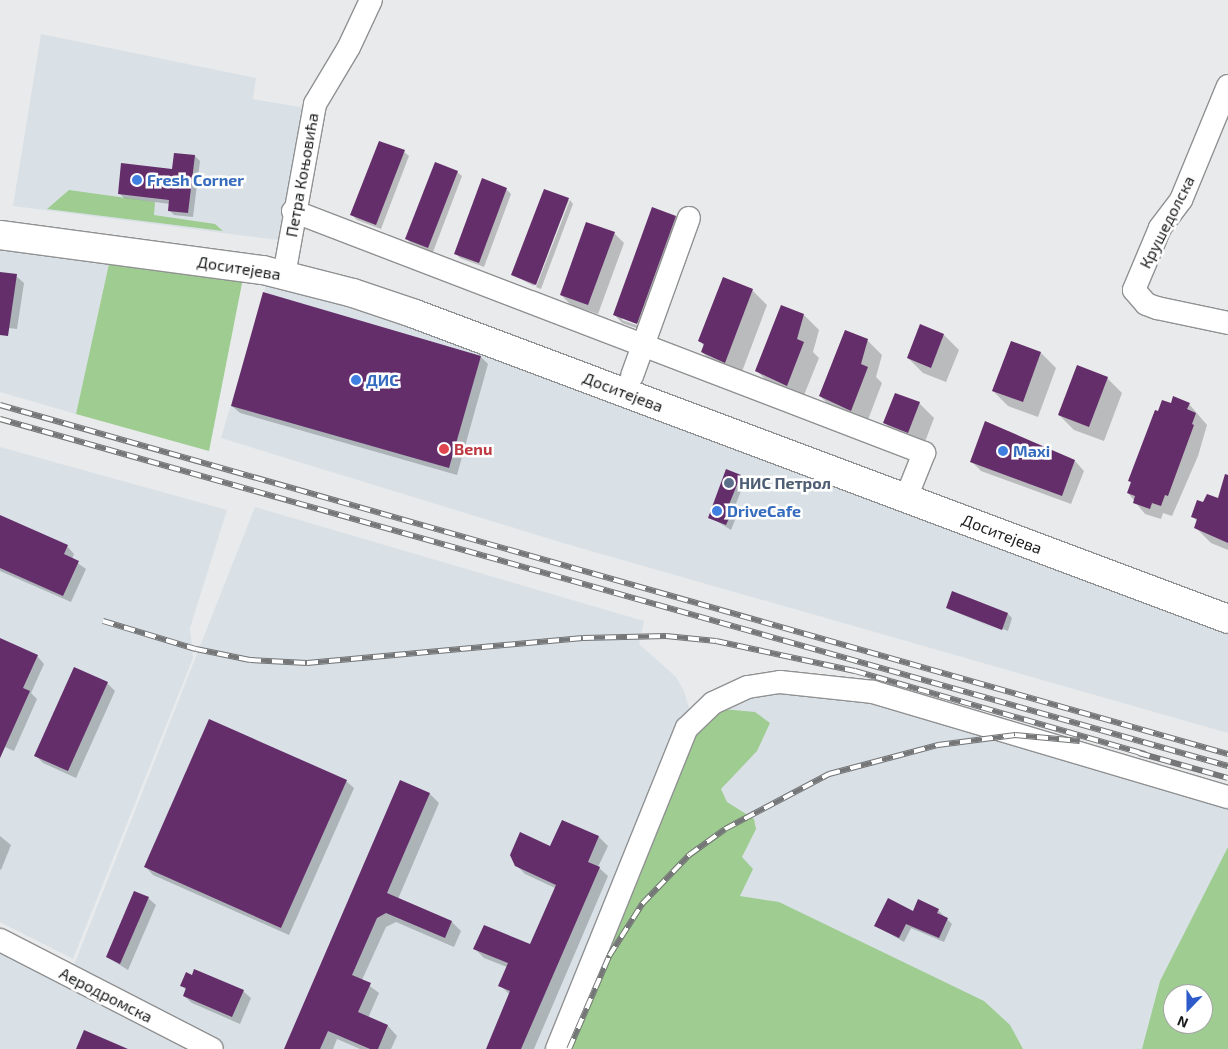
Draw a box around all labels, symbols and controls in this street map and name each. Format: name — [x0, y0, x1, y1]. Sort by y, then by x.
street label: Петра Коњовића — [282, 111, 322, 239]
place label: Fresh Corner — [147, 170, 244, 190]
street label: Крушедолска — [1135, 172, 1199, 272]
marker: Fresh Corner — [131, 174, 143, 186]
street label: Доситејева — [196, 252, 282, 284]
street label: Доситејева — [580, 368, 666, 416]
place label: ДИС — [366, 370, 399, 390]
marker: ДИС — [350, 374, 362, 386]
place label: Benu — [454, 439, 492, 459]
place label: Maxi — [1013, 441, 1050, 461]
marker: Benu — [438, 443, 450, 455]
marker: Maxi — [997, 445, 1009, 457]
place label: НИС Петрол — [739, 473, 831, 493]
marker: НИС Петрол — [723, 477, 735, 489]
place label: DriveCafe — [727, 501, 801, 521]
marker: DriveCafe — [711, 505, 723, 517]
street label: Доситејева — [959, 510, 1045, 558]
street label: Аеродромска — [56, 963, 156, 1027]
north arrow — [1163, 984, 1213, 1034]
text: N — [1175, 1013, 1190, 1032]

